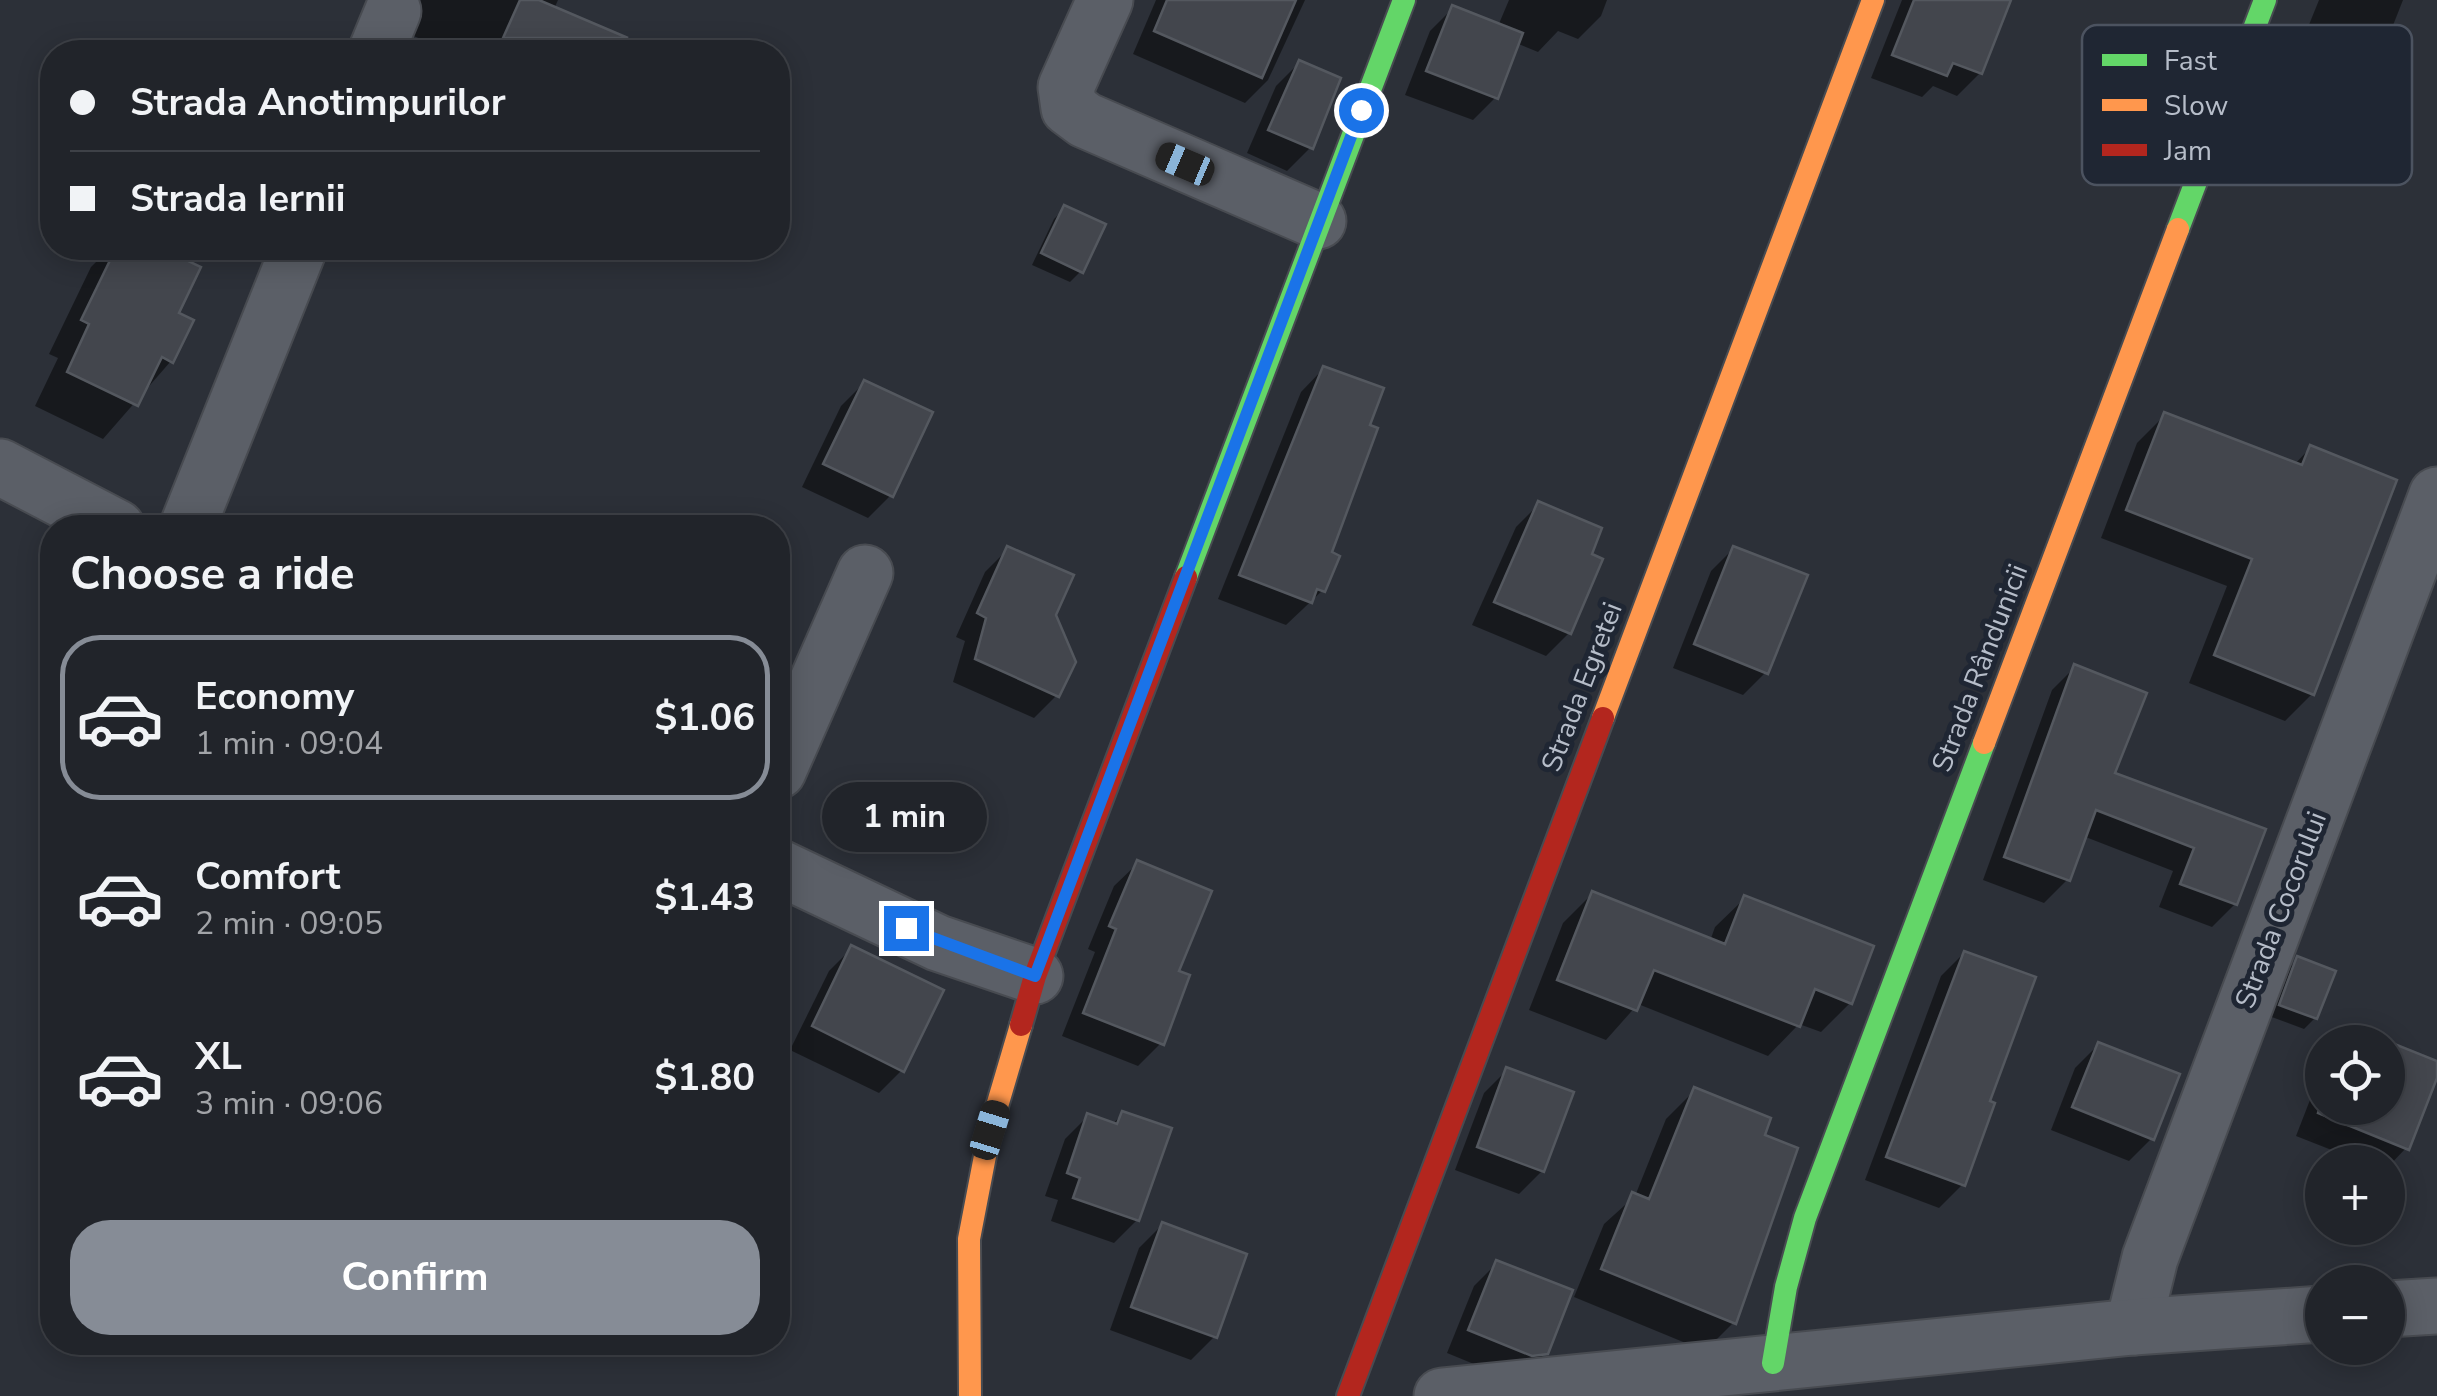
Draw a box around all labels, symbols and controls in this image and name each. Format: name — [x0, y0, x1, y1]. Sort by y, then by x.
legend — [2082, 25, 2412, 185]
text: Fast — [2164, 42, 2217, 80]
text: Strada Anotimpurilor — [130, 77, 506, 128]
text: Slow — [2164, 87, 2228, 125]
route start — [1339, 88, 1384, 133]
text: Jam — [2163, 132, 2212, 170]
car — [1152, 138, 1218, 190]
text: Strada Iernii — [130, 173, 346, 224]
text: Choose a ride — [70, 544, 355, 605]
street label: Strada Rândunicii — [1923, 559, 2037, 777]
street label: Strada Egretei — [1532, 597, 1632, 777]
text: Economy — [195, 671, 354, 722]
icon: car — [75, 673, 165, 763]
text: $1.06 — [654, 692, 755, 743]
text: 1 min · 09:04 — [195, 722, 383, 765]
callout: 1 min — [824, 783, 988, 853]
text: 1 min — [863, 795, 946, 838]
street label: Strada Cocorului — [2226, 806, 2336, 1014]
text: Comfort — [195, 851, 340, 902]
icon: car — [75, 853, 165, 943]
text: $1.43 — [654, 872, 755, 923]
text: 2 min · 09:05 — [195, 902, 383, 945]
route end — [884, 906, 929, 951]
map controls — [2305, 1025, 2405, 1365]
button: locate — [2305, 1025, 2405, 1125]
text: XL — [195, 1031, 242, 1082]
icon: car — [75, 1033, 165, 1123]
text: $1.80 — [654, 1052, 755, 1103]
text: 3 min · 09:06 — [195, 1082, 383, 1125]
car — [967, 1097, 1013, 1163]
button: + — [2305, 1145, 2405, 1245]
button: Confirm — [70, 1220, 760, 1335]
button: − — [2305, 1265, 2405, 1365]

